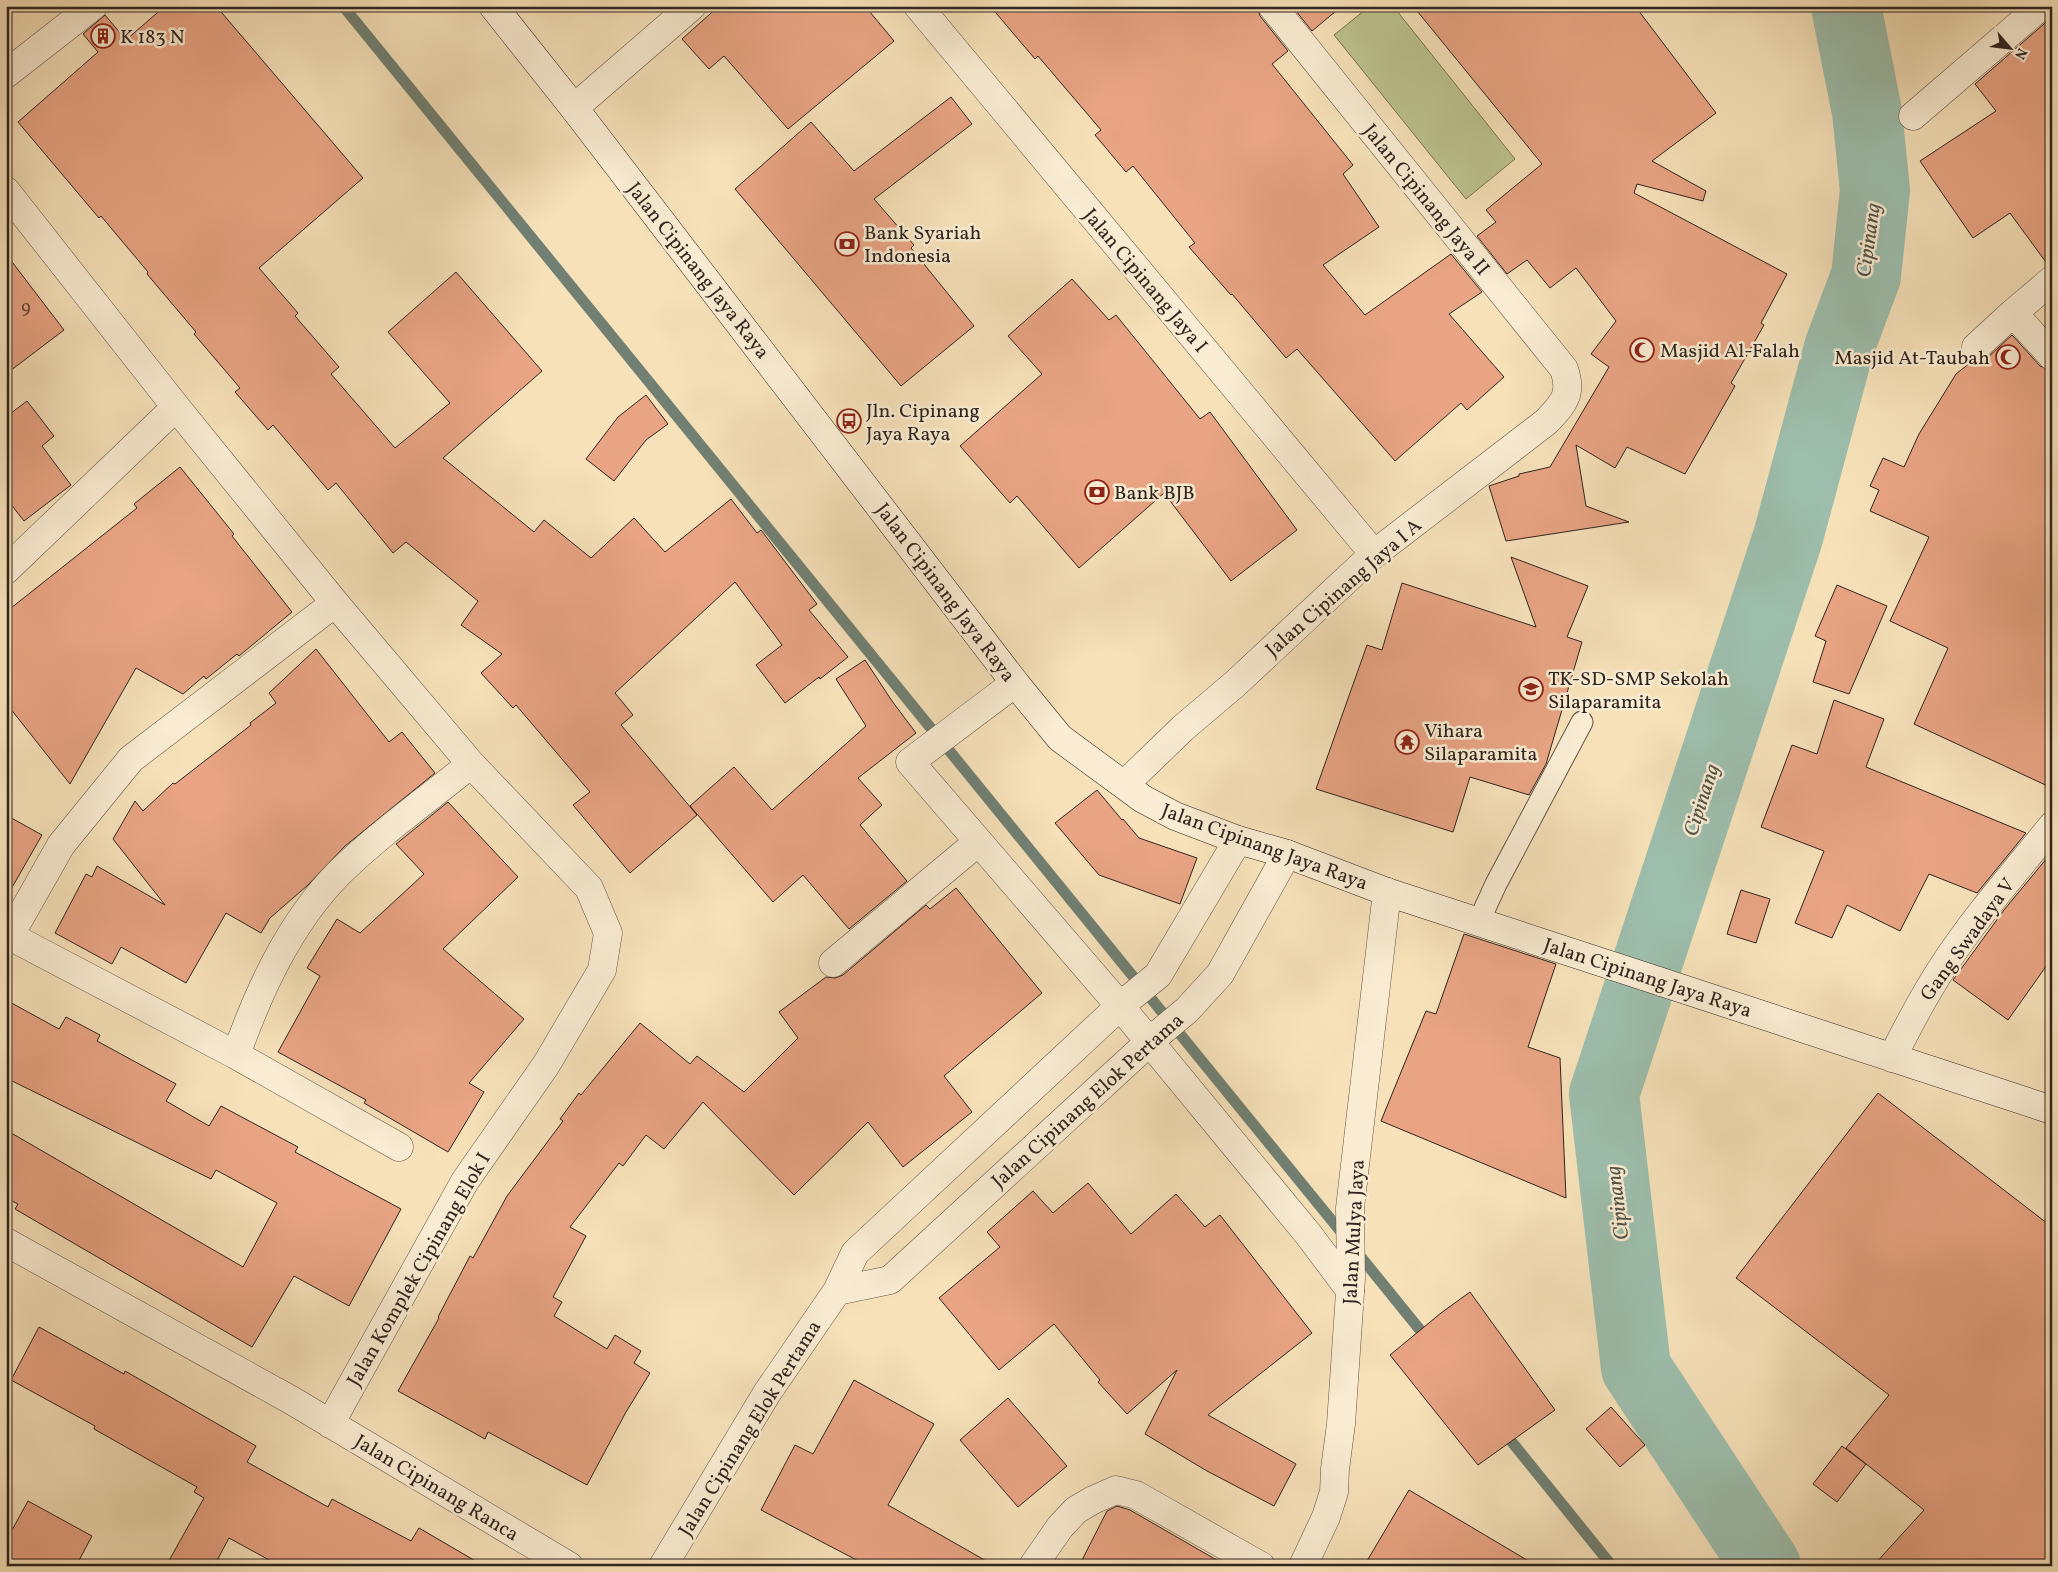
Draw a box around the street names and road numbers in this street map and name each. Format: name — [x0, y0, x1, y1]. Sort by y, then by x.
street label: Jalan Cipinang Jaya II — [1355, 118, 1495, 282]
street label: Jalan Cipinang Jaya Raya — [619, 177, 775, 366]
street label: Jalan Cipinang Jaya I — [1076, 203, 1213, 360]
street label: Jalan Cipinang Jaya Raya — [868, 498, 1021, 689]
street label: Jalan Cipinang Jaya I A — [1260, 513, 1429, 664]
street label: Jalan Cipinang Jaya Raya — [1157, 798, 1371, 898]
street label: Gang Swadaya V — [1914, 873, 2023, 1007]
street label: Jalan Cipinang Jaya Raya — [1540, 932, 1755, 1026]
street label: Jalan Cipinang Elok Pertama — [986, 1007, 1191, 1196]
street label: Jalan Komplek Cipinang Elok I — [341, 1148, 498, 1392]
street label: Jalan Mulya Jaya — [1337, 1159, 1373, 1305]
street label: Jalan Cipinang Elok Pertama — [673, 1316, 829, 1543]
street label: Jalan Cipinang Ranca — [348, 1428, 524, 1549]

